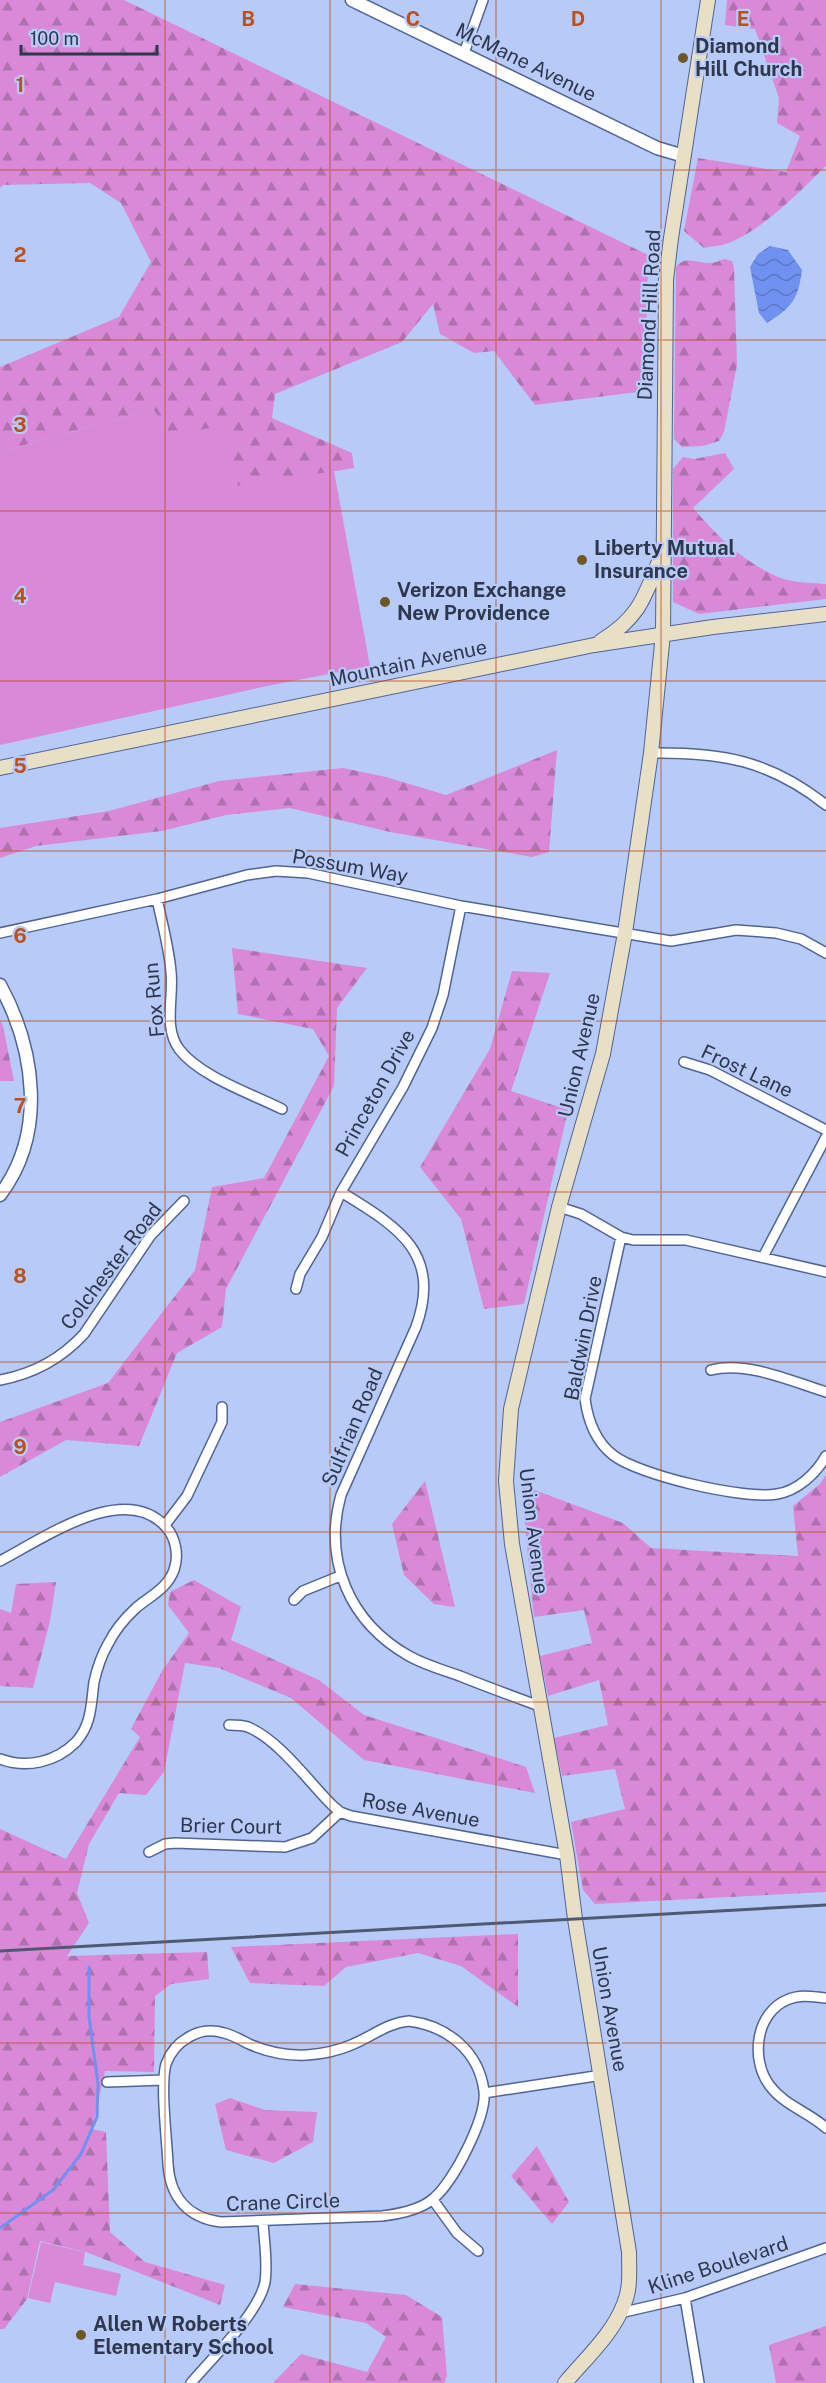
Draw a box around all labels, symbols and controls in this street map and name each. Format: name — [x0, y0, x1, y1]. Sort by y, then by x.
text: B — [241, 7, 255, 31]
text: C — [406, 7, 420, 31]
text: D — [571, 7, 585, 31]
text: E — [737, 7, 749, 31]
scale bar — [21, 18, 158, 56]
street label: McMane Avenue — [452, 18, 600, 106]
text: 100 m — [30, 28, 79, 49]
place label: Diamond Hill Church — [695, 34, 802, 81]
marker: Diamond Hill Church — [676, 51, 690, 65]
text: 1 — [16, 73, 24, 97]
street label: Diamond Hill Road — [633, 229, 665, 401]
text: 2 — [14, 243, 26, 267]
text: 3 — [13, 413, 27, 437]
place label: Liberty Mutual Insurance — [594, 536, 735, 583]
marker: Liberty Mutual Insurance — [575, 553, 589, 567]
place label: Verizon Exchange New Providence — [397, 578, 566, 625]
text: 4 — [13, 584, 27, 608]
marker: Verizon Exchange New Providence — [378, 595, 392, 609]
street label: Mountain Avenue — [327, 635, 489, 691]
text: 5 — [13, 754, 27, 778]
street label: Possum Way — [290, 844, 410, 888]
text: 6 — [13, 924, 27, 948]
street label: Fox Run — [139, 962, 169, 1038]
street label: Union Avenue — [553, 990, 605, 1120]
street label: Princeton Drive — [330, 1025, 420, 1161]
street label: Frost Lane — [697, 1039, 797, 1103]
text: 7 — [14, 1094, 26, 1118]
street label: Colchester Road — [55, 1198, 167, 1334]
text: 8 — [13, 1264, 27, 1288]
street label: Baldwin Drive — [559, 1273, 607, 1403]
street label: Sulfrian Road — [316, 1364, 388, 1490]
text: 9 — [13, 1435, 27, 1459]
street label: Union Avenue — [514, 1467, 554, 1595]
street label: Rose Avenue — [360, 1788, 482, 1832]
street label: Brier Court — [180, 1813, 282, 1839]
street label: Union Avenue — [587, 1944, 633, 2074]
street label: Crane Circle — [226, 2188, 340, 2216]
street label: Kline Boulevard — [645, 2231, 791, 2299]
place label: Allen W Roberts Elementary School — [93, 2312, 274, 2359]
marker: Allen W Roberts Elementary School — [74, 2328, 88, 2342]

